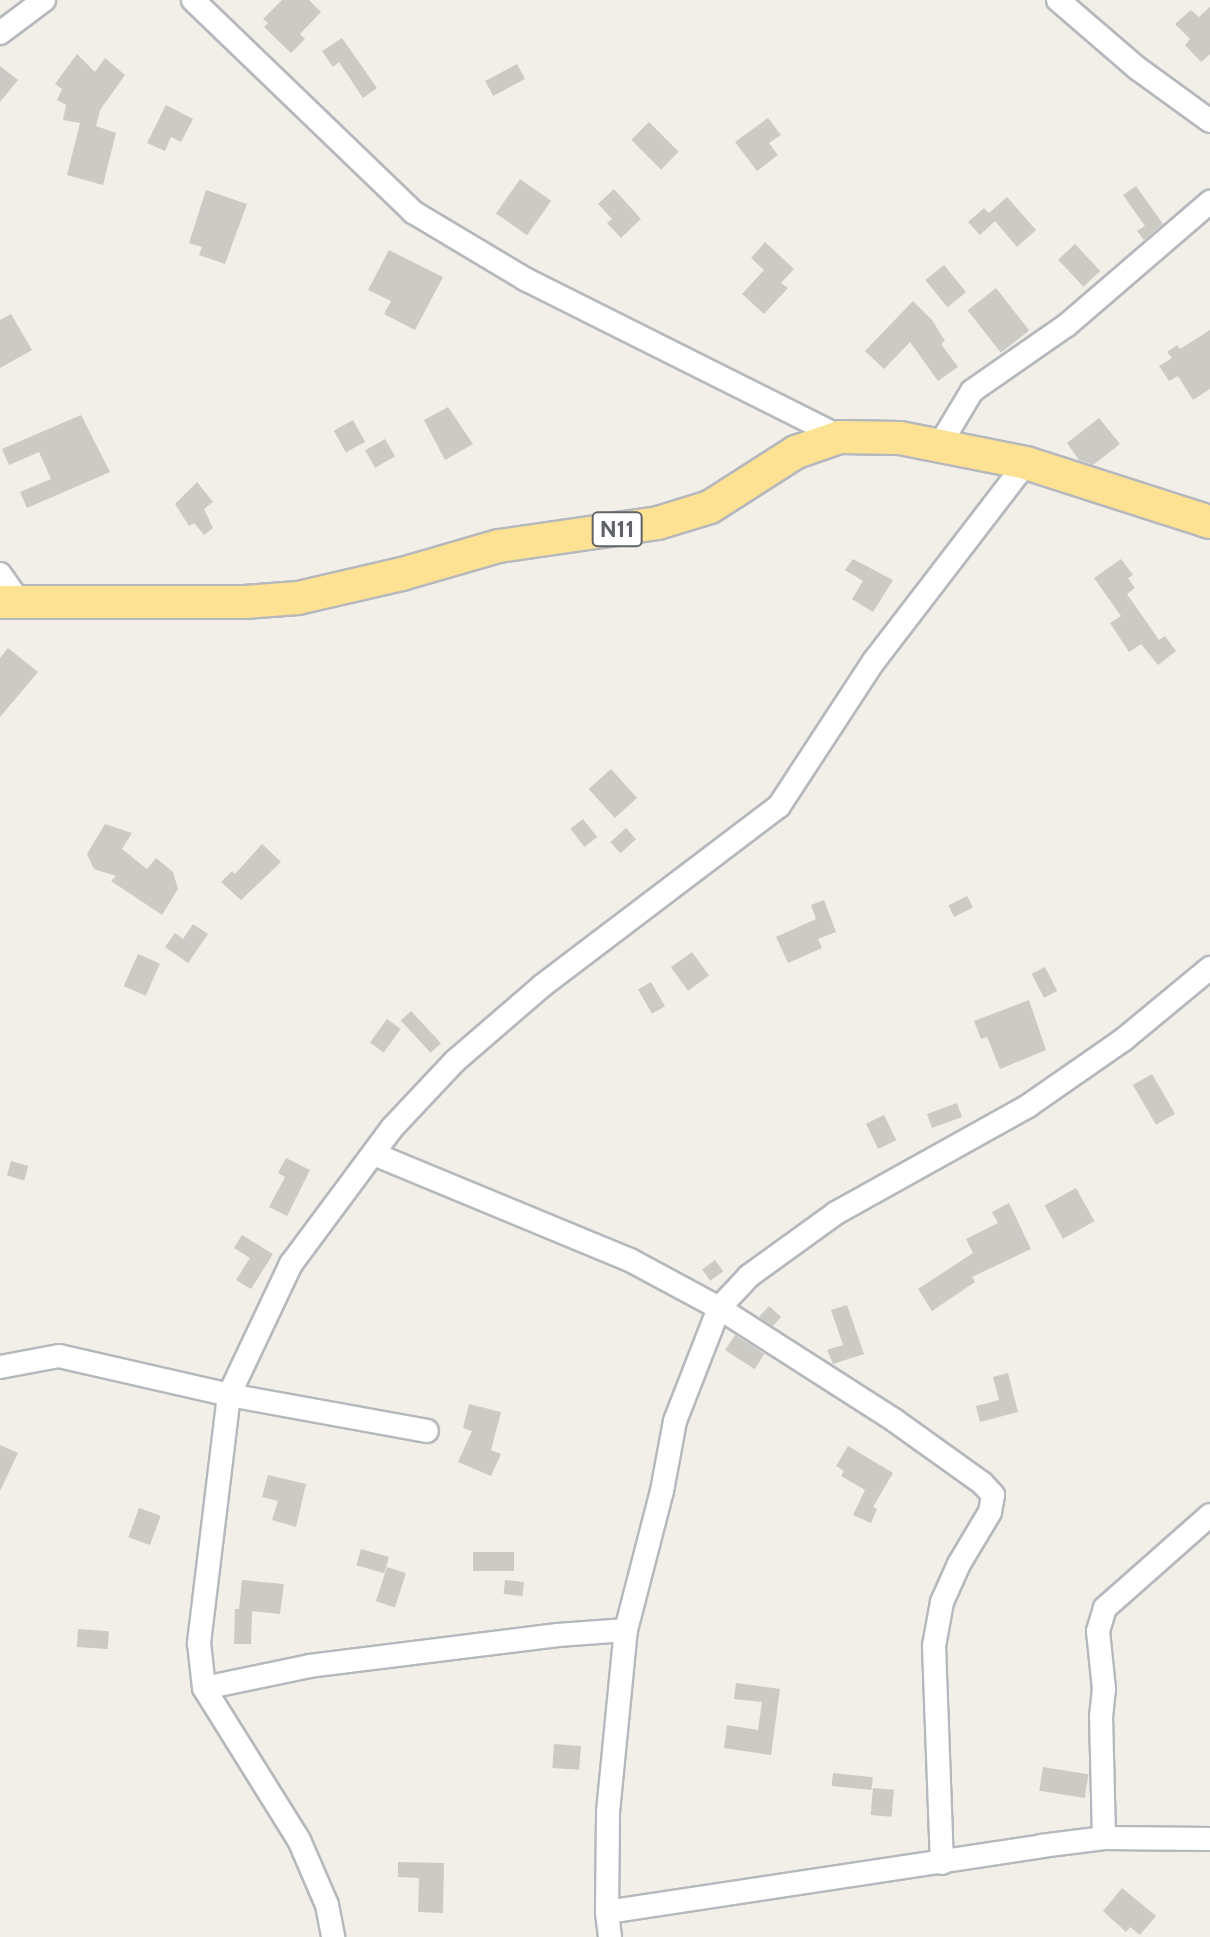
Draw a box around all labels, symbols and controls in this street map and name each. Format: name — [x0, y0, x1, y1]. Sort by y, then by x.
road number: N11 — [591, 509, 643, 549]

